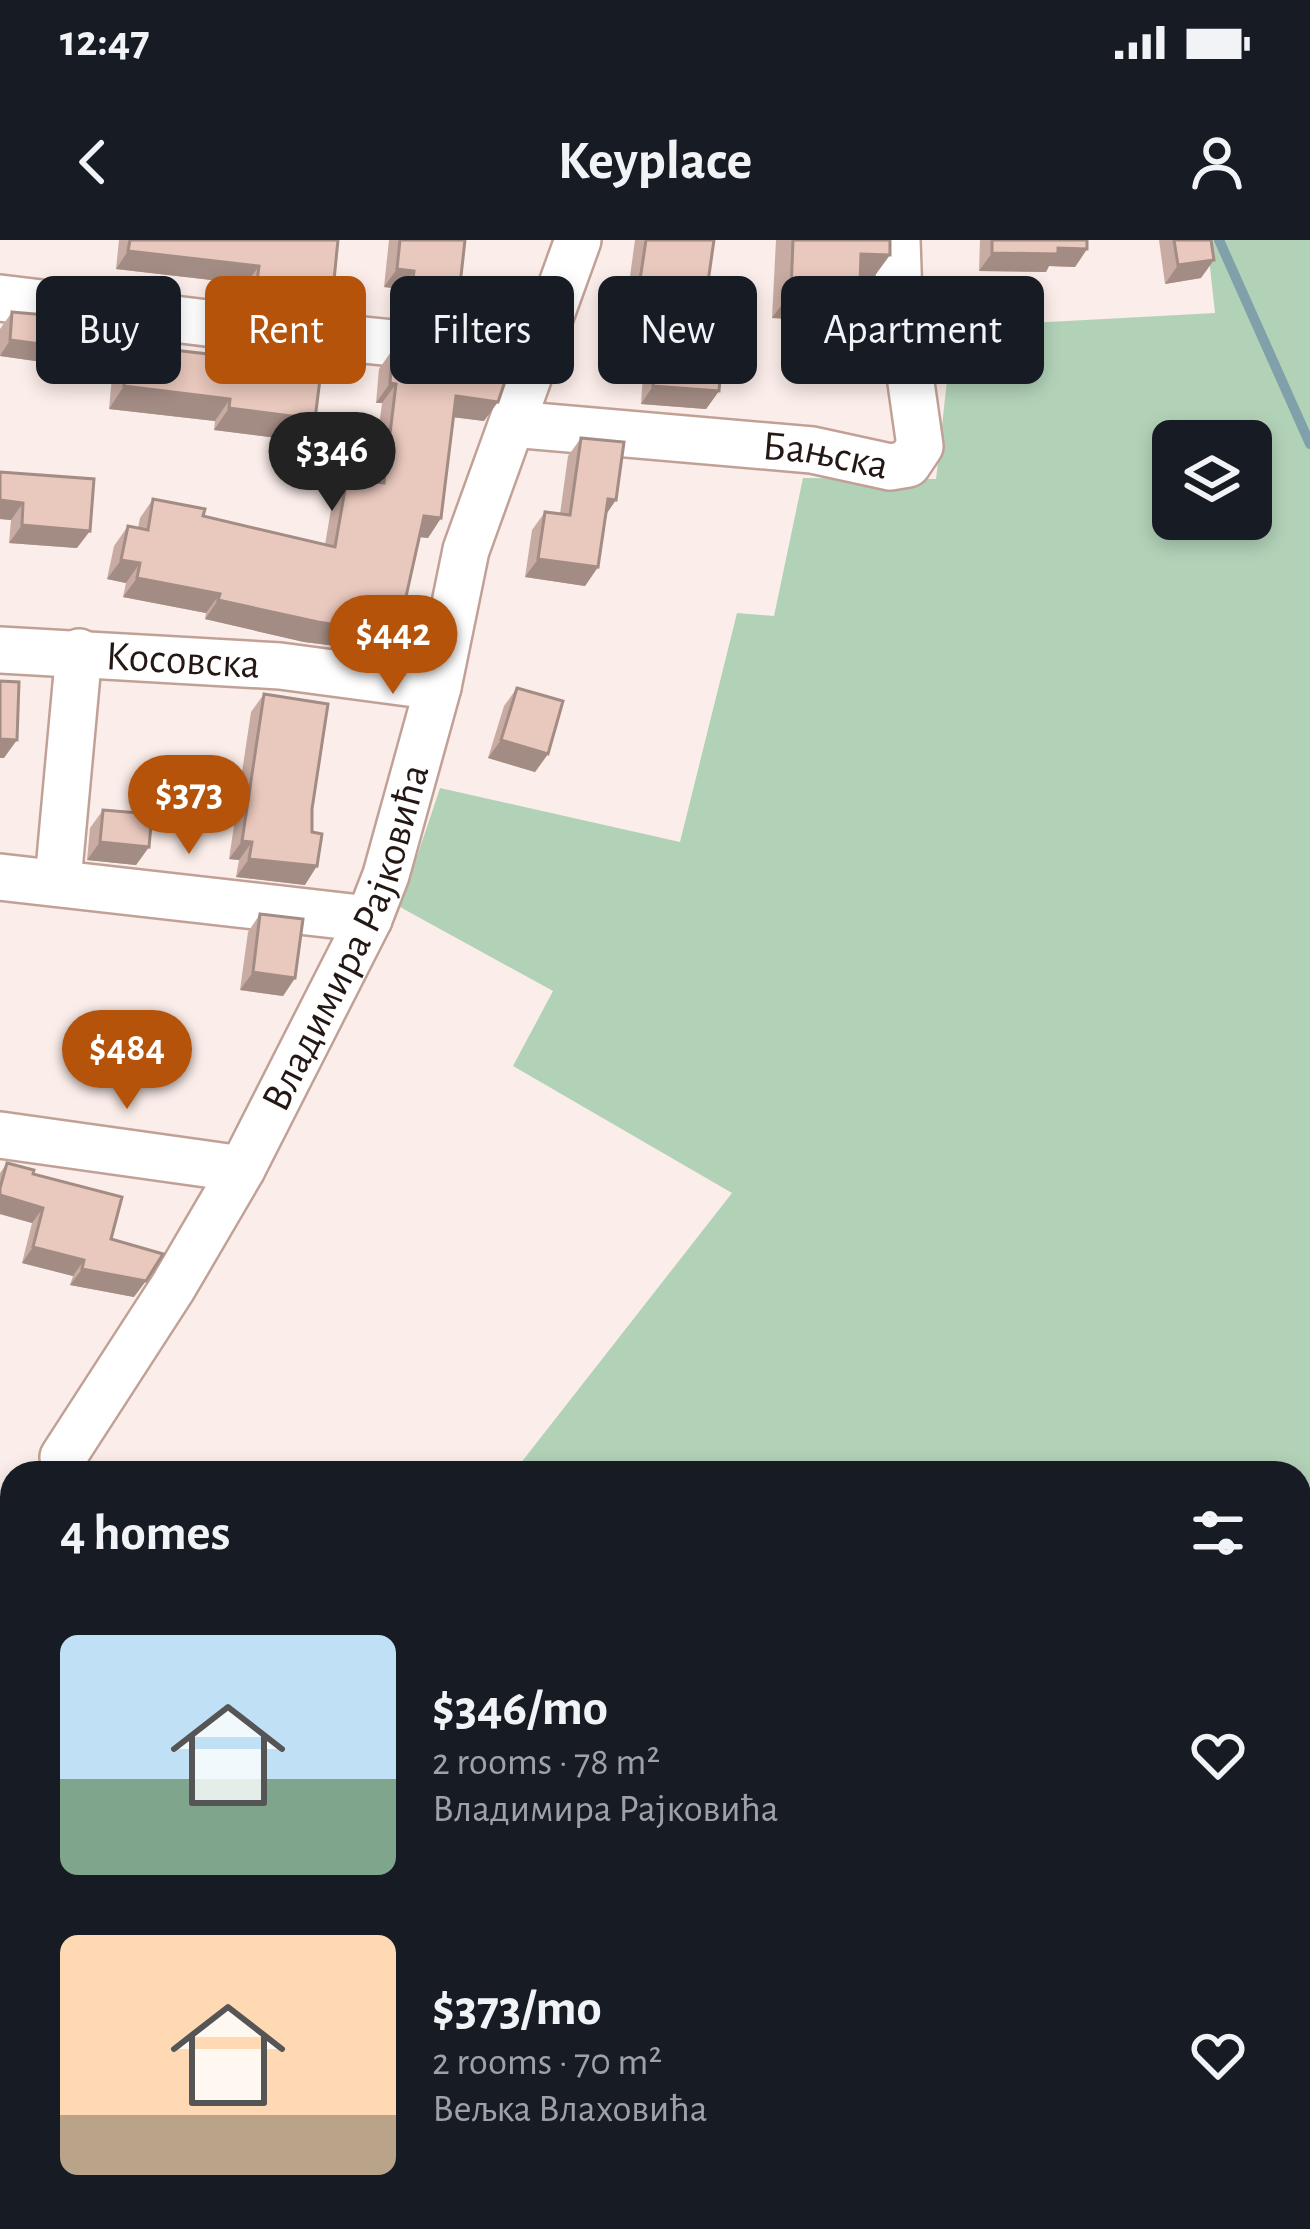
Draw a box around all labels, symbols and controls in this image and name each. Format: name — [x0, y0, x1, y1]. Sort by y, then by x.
text: 12:47 — [60, 19, 150, 64]
icon: back — [60, 129, 126, 195]
icon: person — [1184, 129, 1250, 195]
text: Keyplace — [558, 135, 752, 189]
chip: Buy — [36, 276, 181, 384]
chip: Rent — [205, 276, 366, 384]
chip: Filters — [390, 276, 574, 384]
chip: New — [598, 276, 757, 384]
chip: Apartment — [781, 276, 1044, 384]
pin: $346 — [261, 412, 403, 514]
map controls — [1152, 420, 1272, 540]
button: layers — [1152, 420, 1272, 540]
street label: Бањска — [761, 425, 892, 487]
text: $346 — [296, 431, 368, 470]
pin: $442 — [322, 595, 464, 697]
text: $442 — [355, 614, 431, 653]
street label: Косовска — [104, 635, 261, 686]
pin: $373 — [118, 755, 260, 857]
street label: Владимира Рајковића — [254, 760, 437, 1118]
text: $373 — [155, 774, 223, 813]
pin: $484 — [56, 1010, 198, 1112]
text: $484 — [89, 1029, 165, 1068]
icon: filters — [1185, 1500, 1251, 1566]
text: 4 homes — [60, 1508, 230, 1559]
icon: home — [156, 1683, 300, 1827]
text: $346/mo — [432, 1683, 608, 1734]
icon: heart — [1185, 1722, 1251, 1788]
text: 2 rooms · 78 m² — [432, 1743, 660, 1782]
text: Владимира Рајковића — [432, 1790, 779, 1829]
icon: home — [156, 1983, 300, 2127]
text: $373/mo — [432, 1983, 602, 2034]
icon: heart — [1185, 2022, 1251, 2088]
text: 2 rooms · 70 m² — [432, 2043, 662, 2082]
text: Вељка Влаховића — [432, 2090, 707, 2129]

